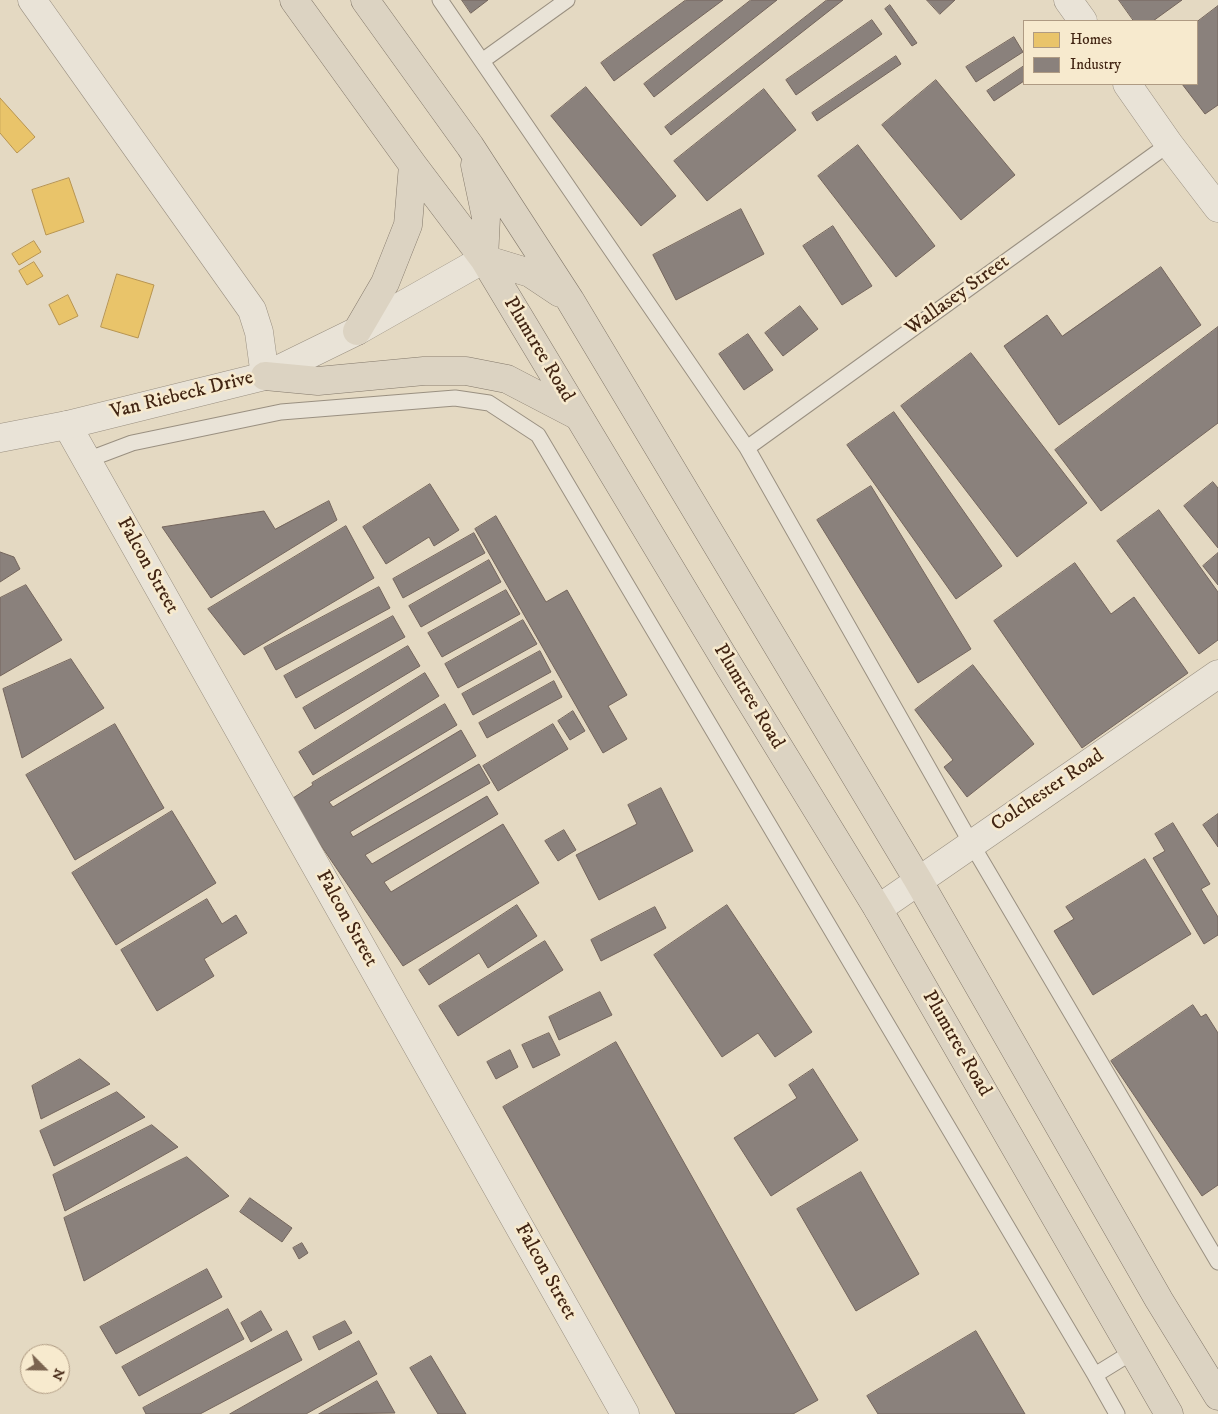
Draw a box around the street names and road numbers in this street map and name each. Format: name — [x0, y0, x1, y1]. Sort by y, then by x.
street label: Wallasey Street — [902, 250, 1014, 342]
street label: Plumtree Road — [497, 293, 579, 407]
street label: Van Riebeck Drive — [108, 367, 256, 425]
street label: Falcon Street — [111, 514, 183, 618]
street label: Plumtree Road — [707, 640, 789, 754]
street label: Colchester Road — [987, 745, 1109, 837]
street label: Falcon Street — [310, 867, 382, 971]
street label: Plumtree Road — [916, 987, 996, 1101]
street label: Falcon Street — [509, 1220, 581, 1324]

